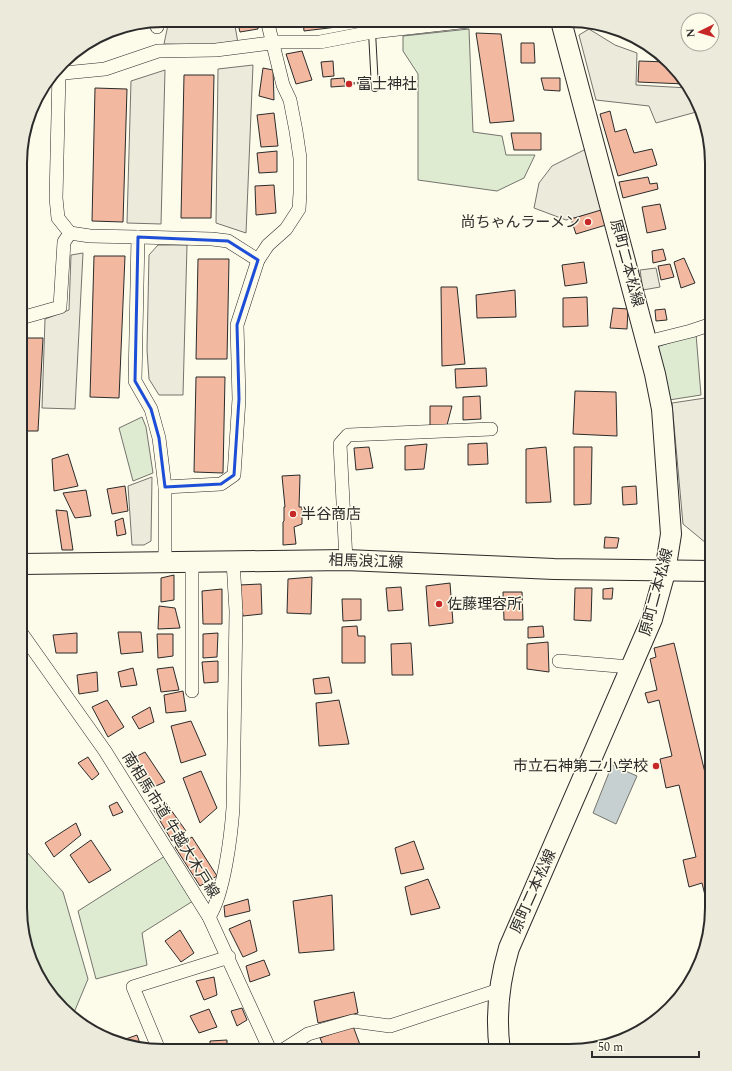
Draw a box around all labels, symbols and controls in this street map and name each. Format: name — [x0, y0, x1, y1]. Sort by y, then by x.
north arrow — [680, 12, 720, 52]
text: N — [682, 28, 699, 38]
place label: 富士神社 — [357, 73, 417, 96]
marker: 富士神社 — [344, 79, 354, 89]
place label: 尚ちゃんラーメン — [461, 211, 580, 234]
marker: 尚ちゃんラーメン — [583, 217, 593, 227]
street label: 原町二本松線 — [604, 217, 649, 310]
place label: 半谷商店 — [301, 503, 361, 526]
marker: 半谷商店 — [288, 509, 298, 519]
street label: 原町二本松線 — [634, 546, 679, 639]
street label: 相馬浪江線 — [328, 549, 404, 574]
place label: 佐藤理容所 — [447, 593, 522, 616]
marker: 佐藤理容所 — [434, 599, 444, 609]
street label: 南相馬市道 牛越大木戸線 — [116, 748, 225, 903]
place label: 市立石神第二小学校 — [513, 755, 648, 778]
marker: 市立石神第二小学校 — [651, 761, 661, 771]
street label: 原町二本松線 — [505, 845, 562, 937]
scale bar — [592, 1033, 699, 1059]
text: 50 m — [598, 1038, 623, 1057]

